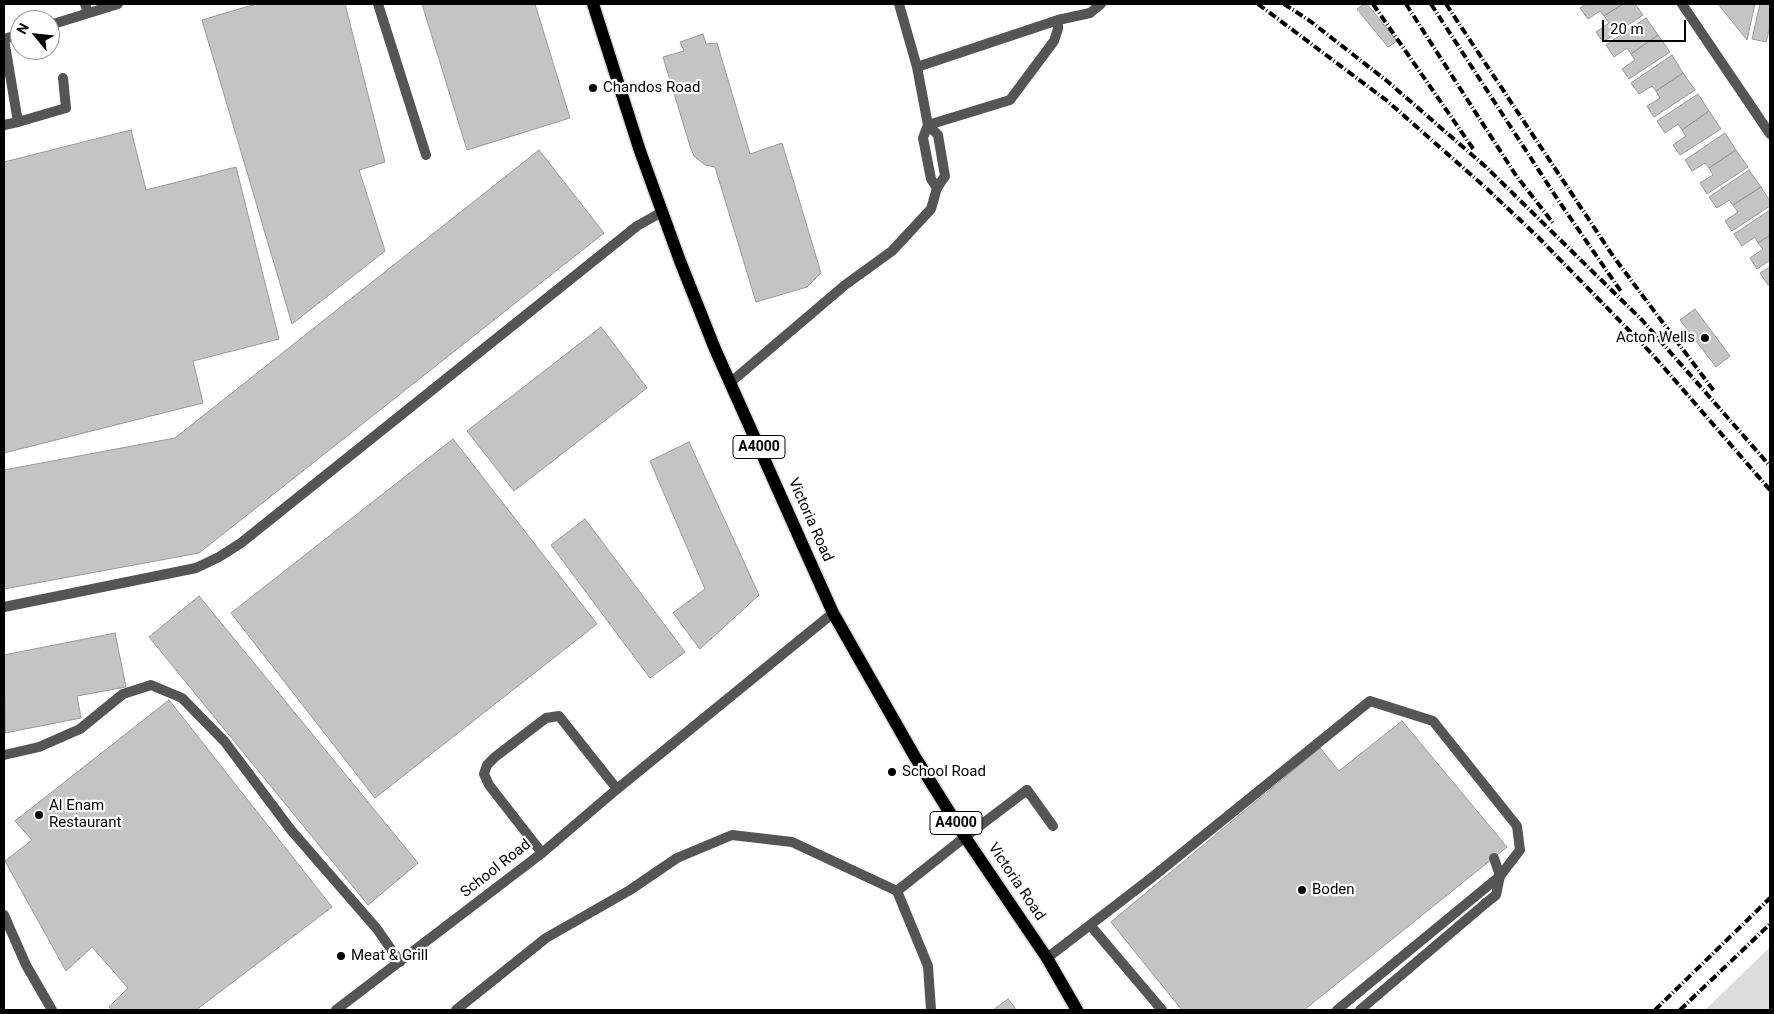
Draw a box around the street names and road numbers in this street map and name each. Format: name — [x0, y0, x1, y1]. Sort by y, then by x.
road number: A4000 — [733, 436, 785, 458]
street label: Victoria Road — [784, 476, 836, 564]
road number: A4000 — [930, 811, 982, 834]
street label: School Road — [457, 836, 535, 902]
street label: Victoria Road — [984, 840, 1048, 924]

